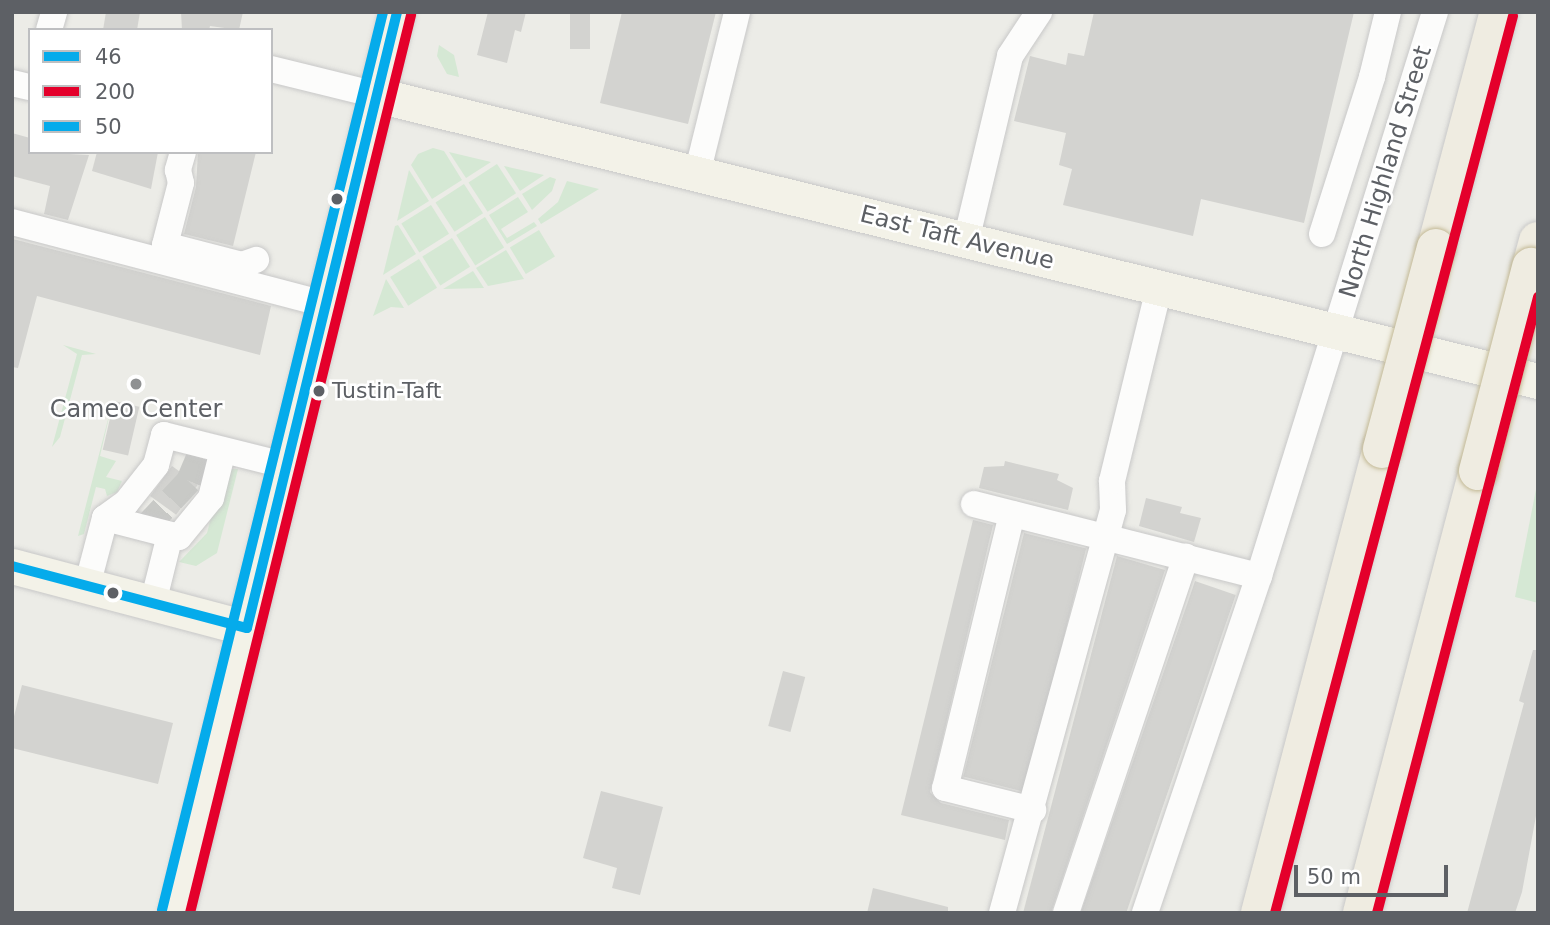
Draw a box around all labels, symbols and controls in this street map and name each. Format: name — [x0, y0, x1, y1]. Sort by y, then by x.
legend — [28, 28, 273, 154]
street label: North Highland Street — [1334, 42, 1438, 302]
text: 46 — [95, 45, 122, 69]
text: 200 — [95, 80, 135, 104]
text: 50 — [95, 115, 122, 139]
unlabelled marker — [330, 192, 344, 206]
street label: East Taft Avenue — [857, 200, 1057, 276]
marker: Cameo Center — [128, 376, 144, 392]
place label: Tustin-Taft — [332, 378, 441, 404]
marker: Tustin-Taft — [312, 384, 326, 398]
place label: Cameo Center — [50, 396, 222, 424]
unlabelled marker — [106, 586, 120, 600]
scale bar — [1298, 852, 1452, 896]
text: 50 m — [1307, 865, 1361, 889]

